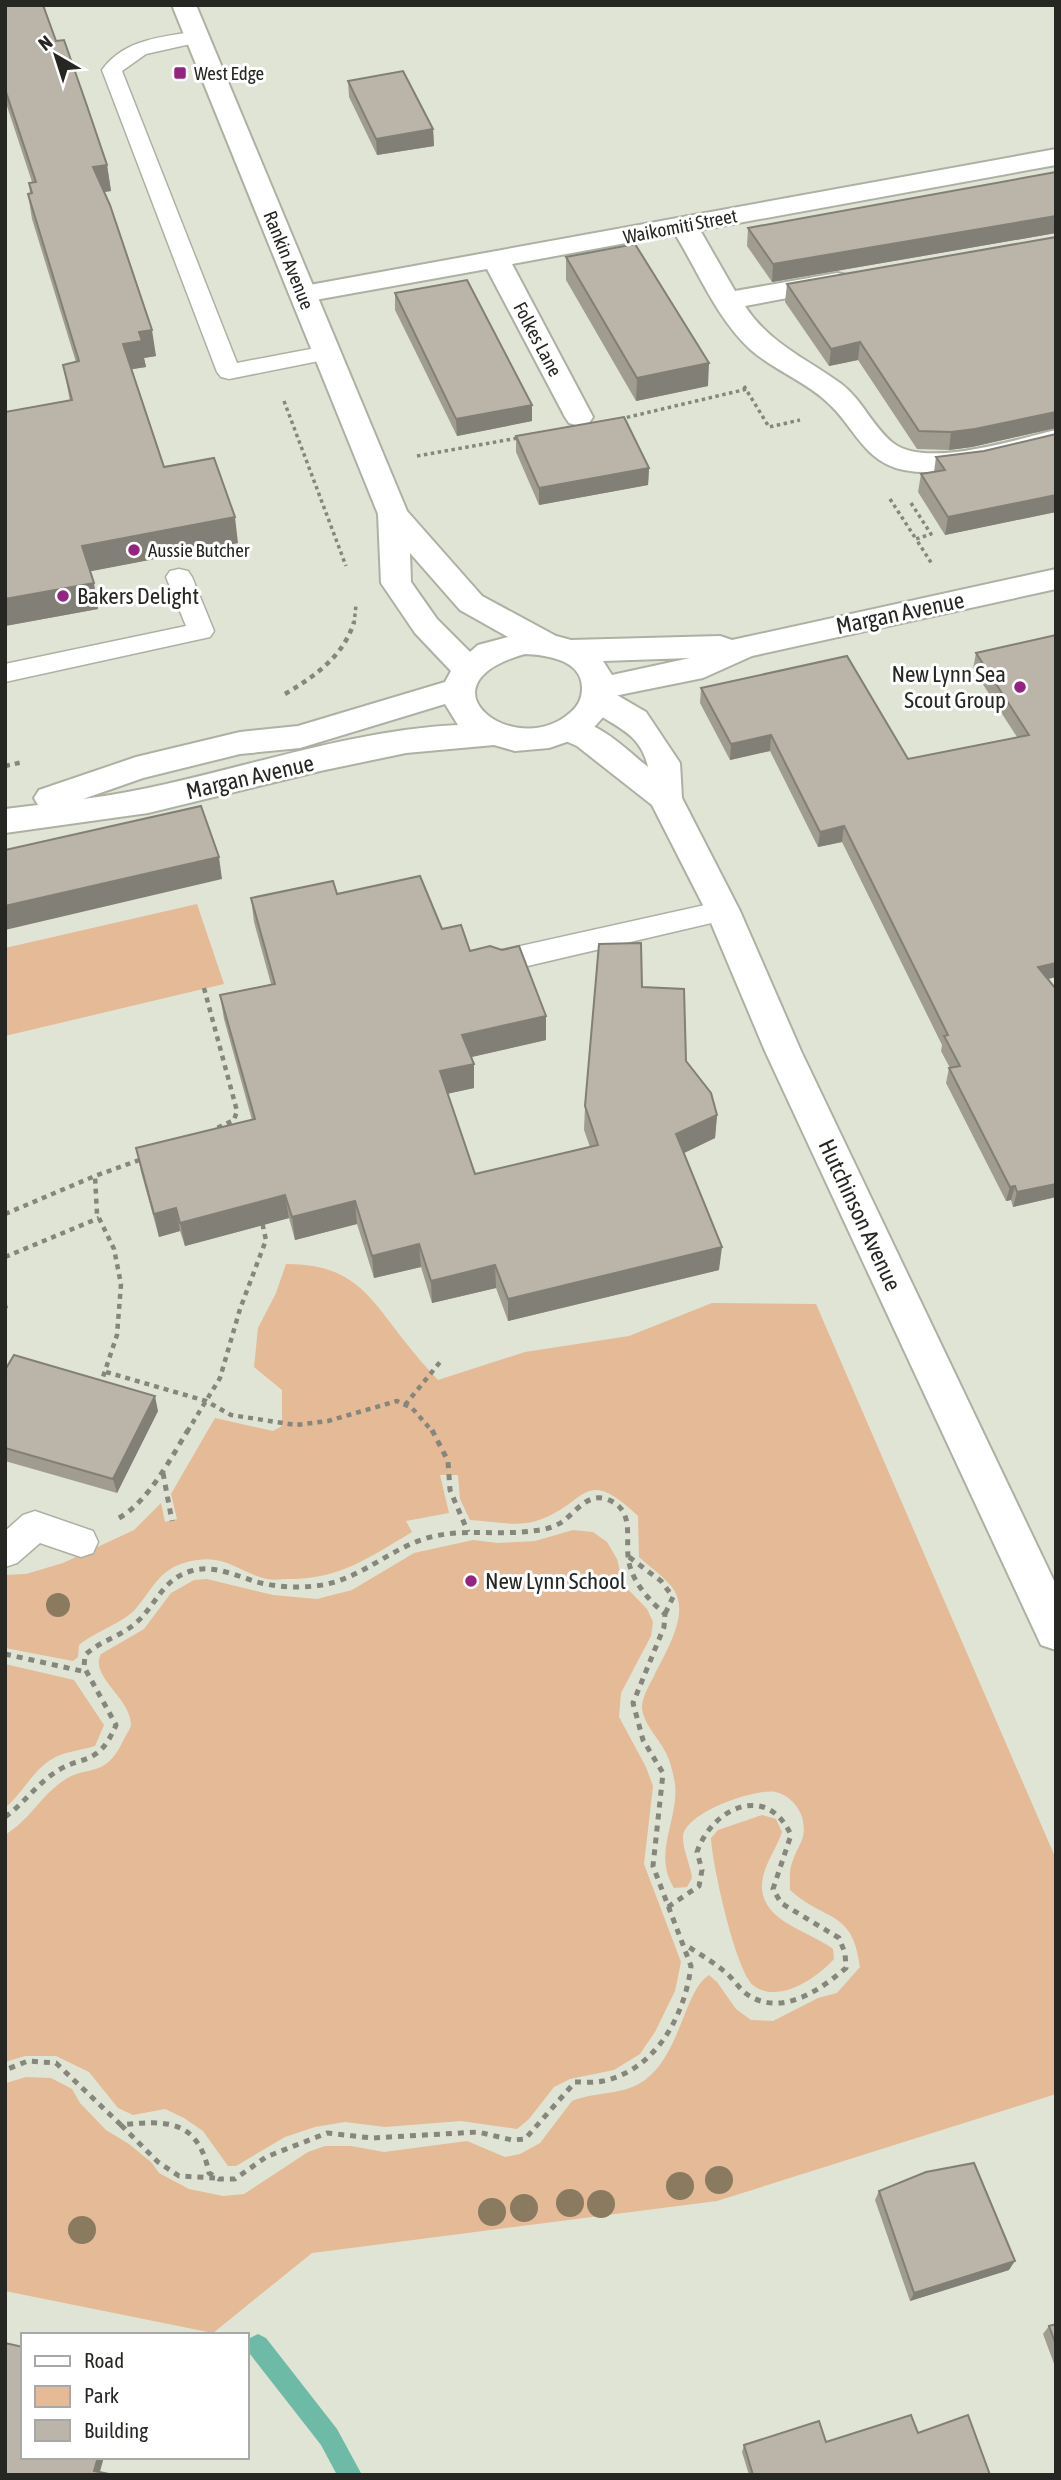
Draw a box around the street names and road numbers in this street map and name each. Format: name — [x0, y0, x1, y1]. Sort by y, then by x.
street label: Waikomiti Street — [621, 204, 739, 248]
street label: Rankin Avenue — [259, 208, 319, 312]
street label: Folkes Lane — [509, 298, 567, 380]
street label: Margan Avenue — [834, 587, 966, 639]
street label: Margan Avenue — [184, 750, 316, 804]
street label: Hutchinson Avenue — [814, 1135, 906, 1295]

